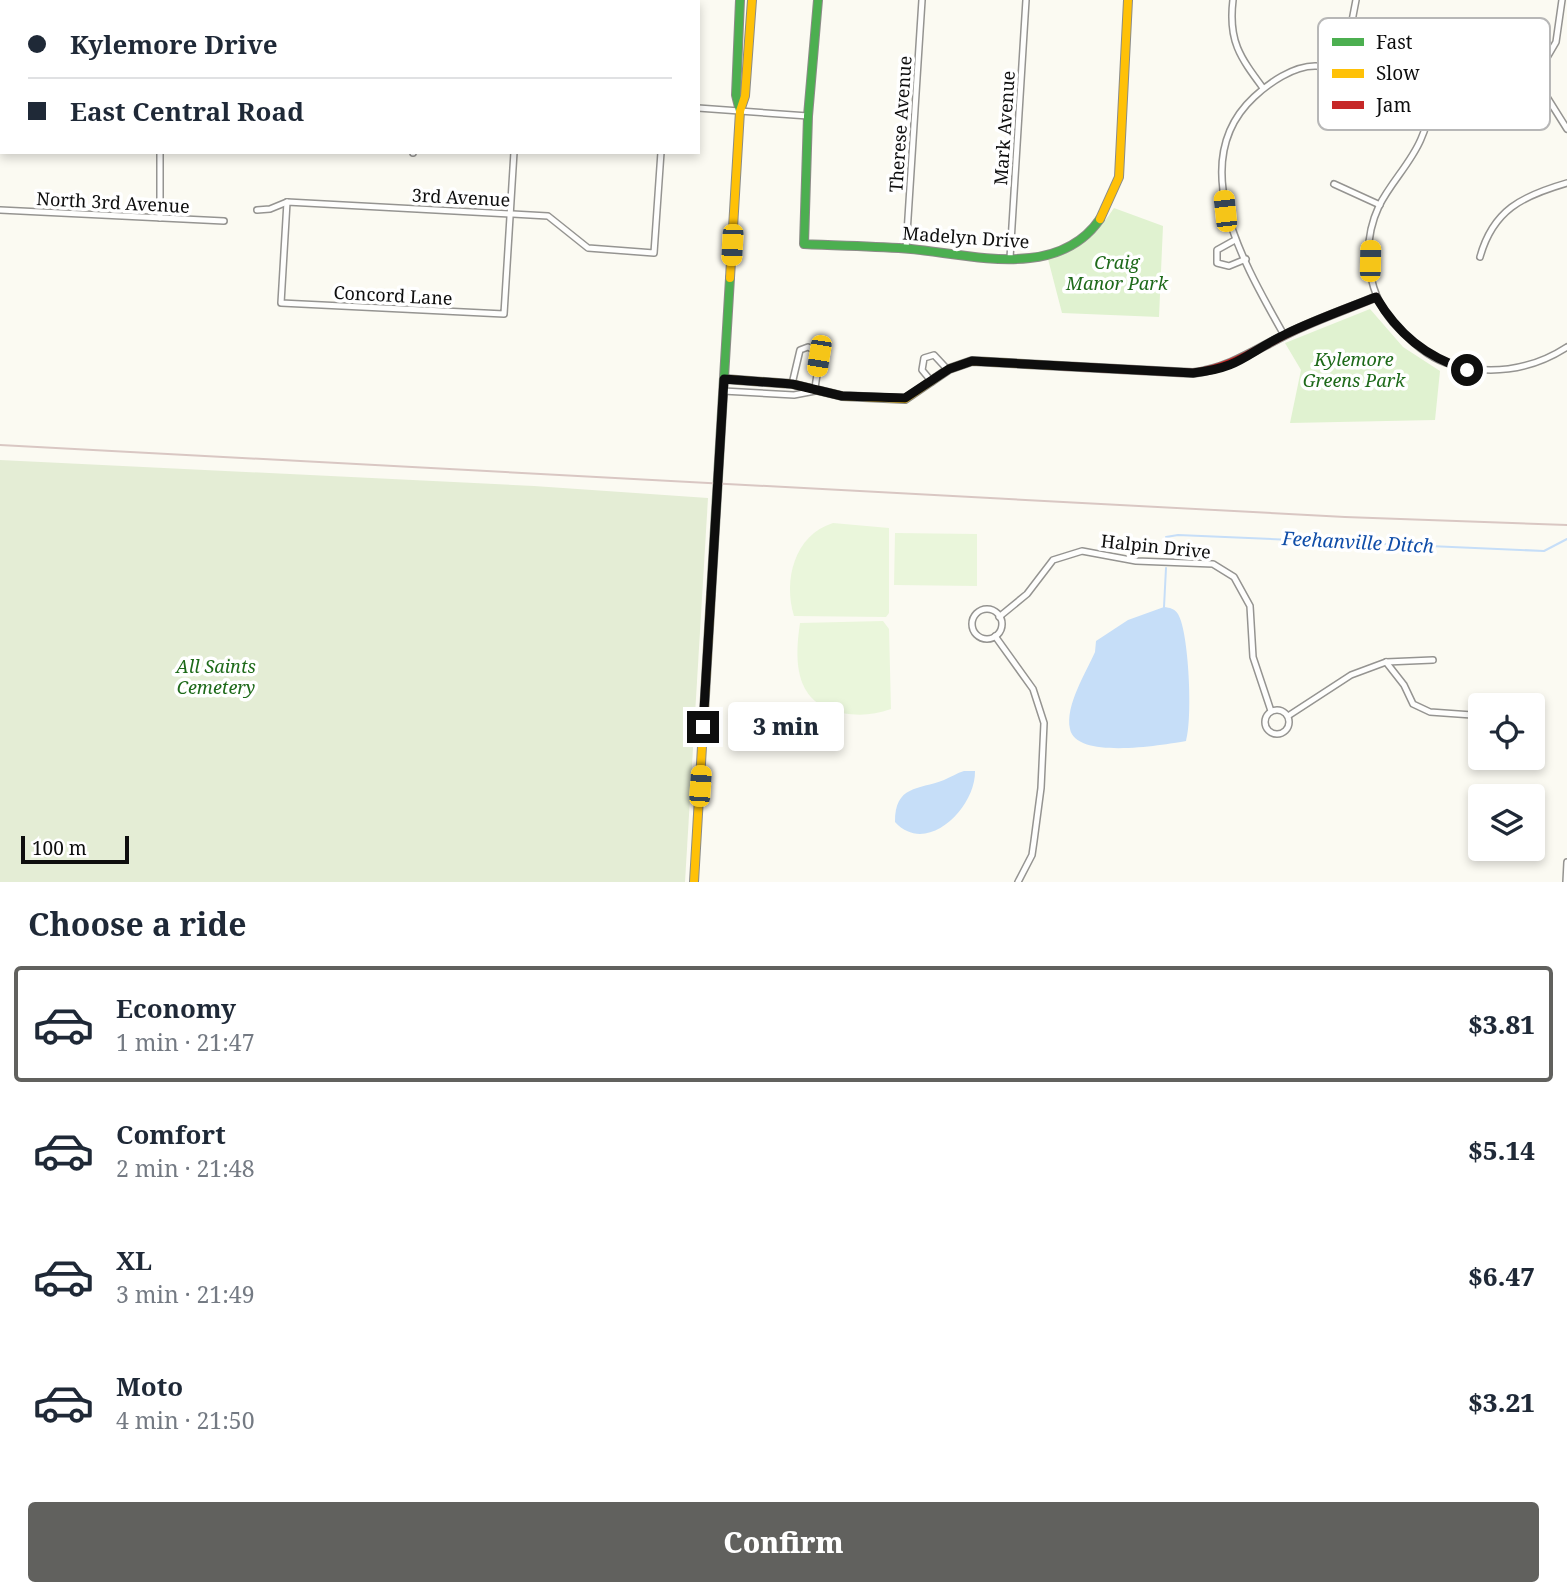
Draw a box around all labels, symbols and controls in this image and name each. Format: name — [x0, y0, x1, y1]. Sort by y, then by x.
legend — [1318, 18, 1550, 130]
text: Kylemore Drive — [70, 26, 278, 62]
text: Fast — [1376, 29, 1413, 55]
street label: Therese Avenue — [883, 55, 917, 193]
text: Slow — [1376, 60, 1420, 86]
street label: Mark Avenue — [988, 70, 1020, 186]
text: Jam — [1375, 92, 1411, 118]
text: East Central Road — [70, 93, 304, 129]
street label: 3rd Avenue — [411, 182, 511, 212]
street label: North 3rd Avenue — [36, 186, 190, 218]
car — [1213, 189, 1238, 233]
street label: Madelyn Drive — [902, 221, 1030, 253]
car — [721, 223, 744, 267]
car — [1360, 240, 1381, 282]
park label: Craig Manor Park — [1065, 250, 1169, 295]
street label: Concord Lane — [333, 280, 453, 310]
car — [806, 334, 833, 378]
park label: Kylemore Greens Park — [1303, 347, 1406, 392]
route start — [1451, 354, 1483, 386]
water label: Feehanville Ditch — [1280, 525, 1435, 559]
street label: Halpin Drive — [1100, 528, 1212, 564]
park label: All Saints Cemetery — [174, 654, 256, 699]
map controls — [1468, 693, 1545, 861]
button: locate — [1468, 693, 1545, 770]
callout: 3 min — [728, 702, 843, 752]
text: 3 min — [753, 710, 819, 742]
route end — [687, 711, 719, 743]
car — [689, 764, 712, 808]
button: layers — [1468, 784, 1545, 861]
scale bar — [21, 833, 130, 865]
text: 100 m — [32, 835, 87, 861]
text: Choose a ride — [28, 902, 247, 945]
text: Economy — [116, 990, 236, 1026]
icon: car — [32, 993, 95, 1056]
text: $3.81 — [1468, 1006, 1535, 1042]
text: 1 min · 21:47 — [116, 1026, 254, 1058]
text: Comfort — [116, 1116, 226, 1152]
icon: car — [32, 1119, 95, 1182]
text: $5.14 — [1468, 1132, 1535, 1168]
text: 2 min · 21:48 — [116, 1152, 254, 1184]
text: XL — [116, 1242, 152, 1278]
icon: car — [32, 1245, 95, 1308]
text: $6.47 — [1468, 1258, 1535, 1294]
text: 3 min · 21:49 — [116, 1278, 254, 1310]
text: Moto — [116, 1368, 183, 1404]
icon: car — [32, 1371, 95, 1434]
text: $3.21 — [1468, 1384, 1535, 1420]
text: 4 min · 21:50 — [116, 1404, 254, 1436]
button: Confirm — [28, 1502, 1539, 1582]

